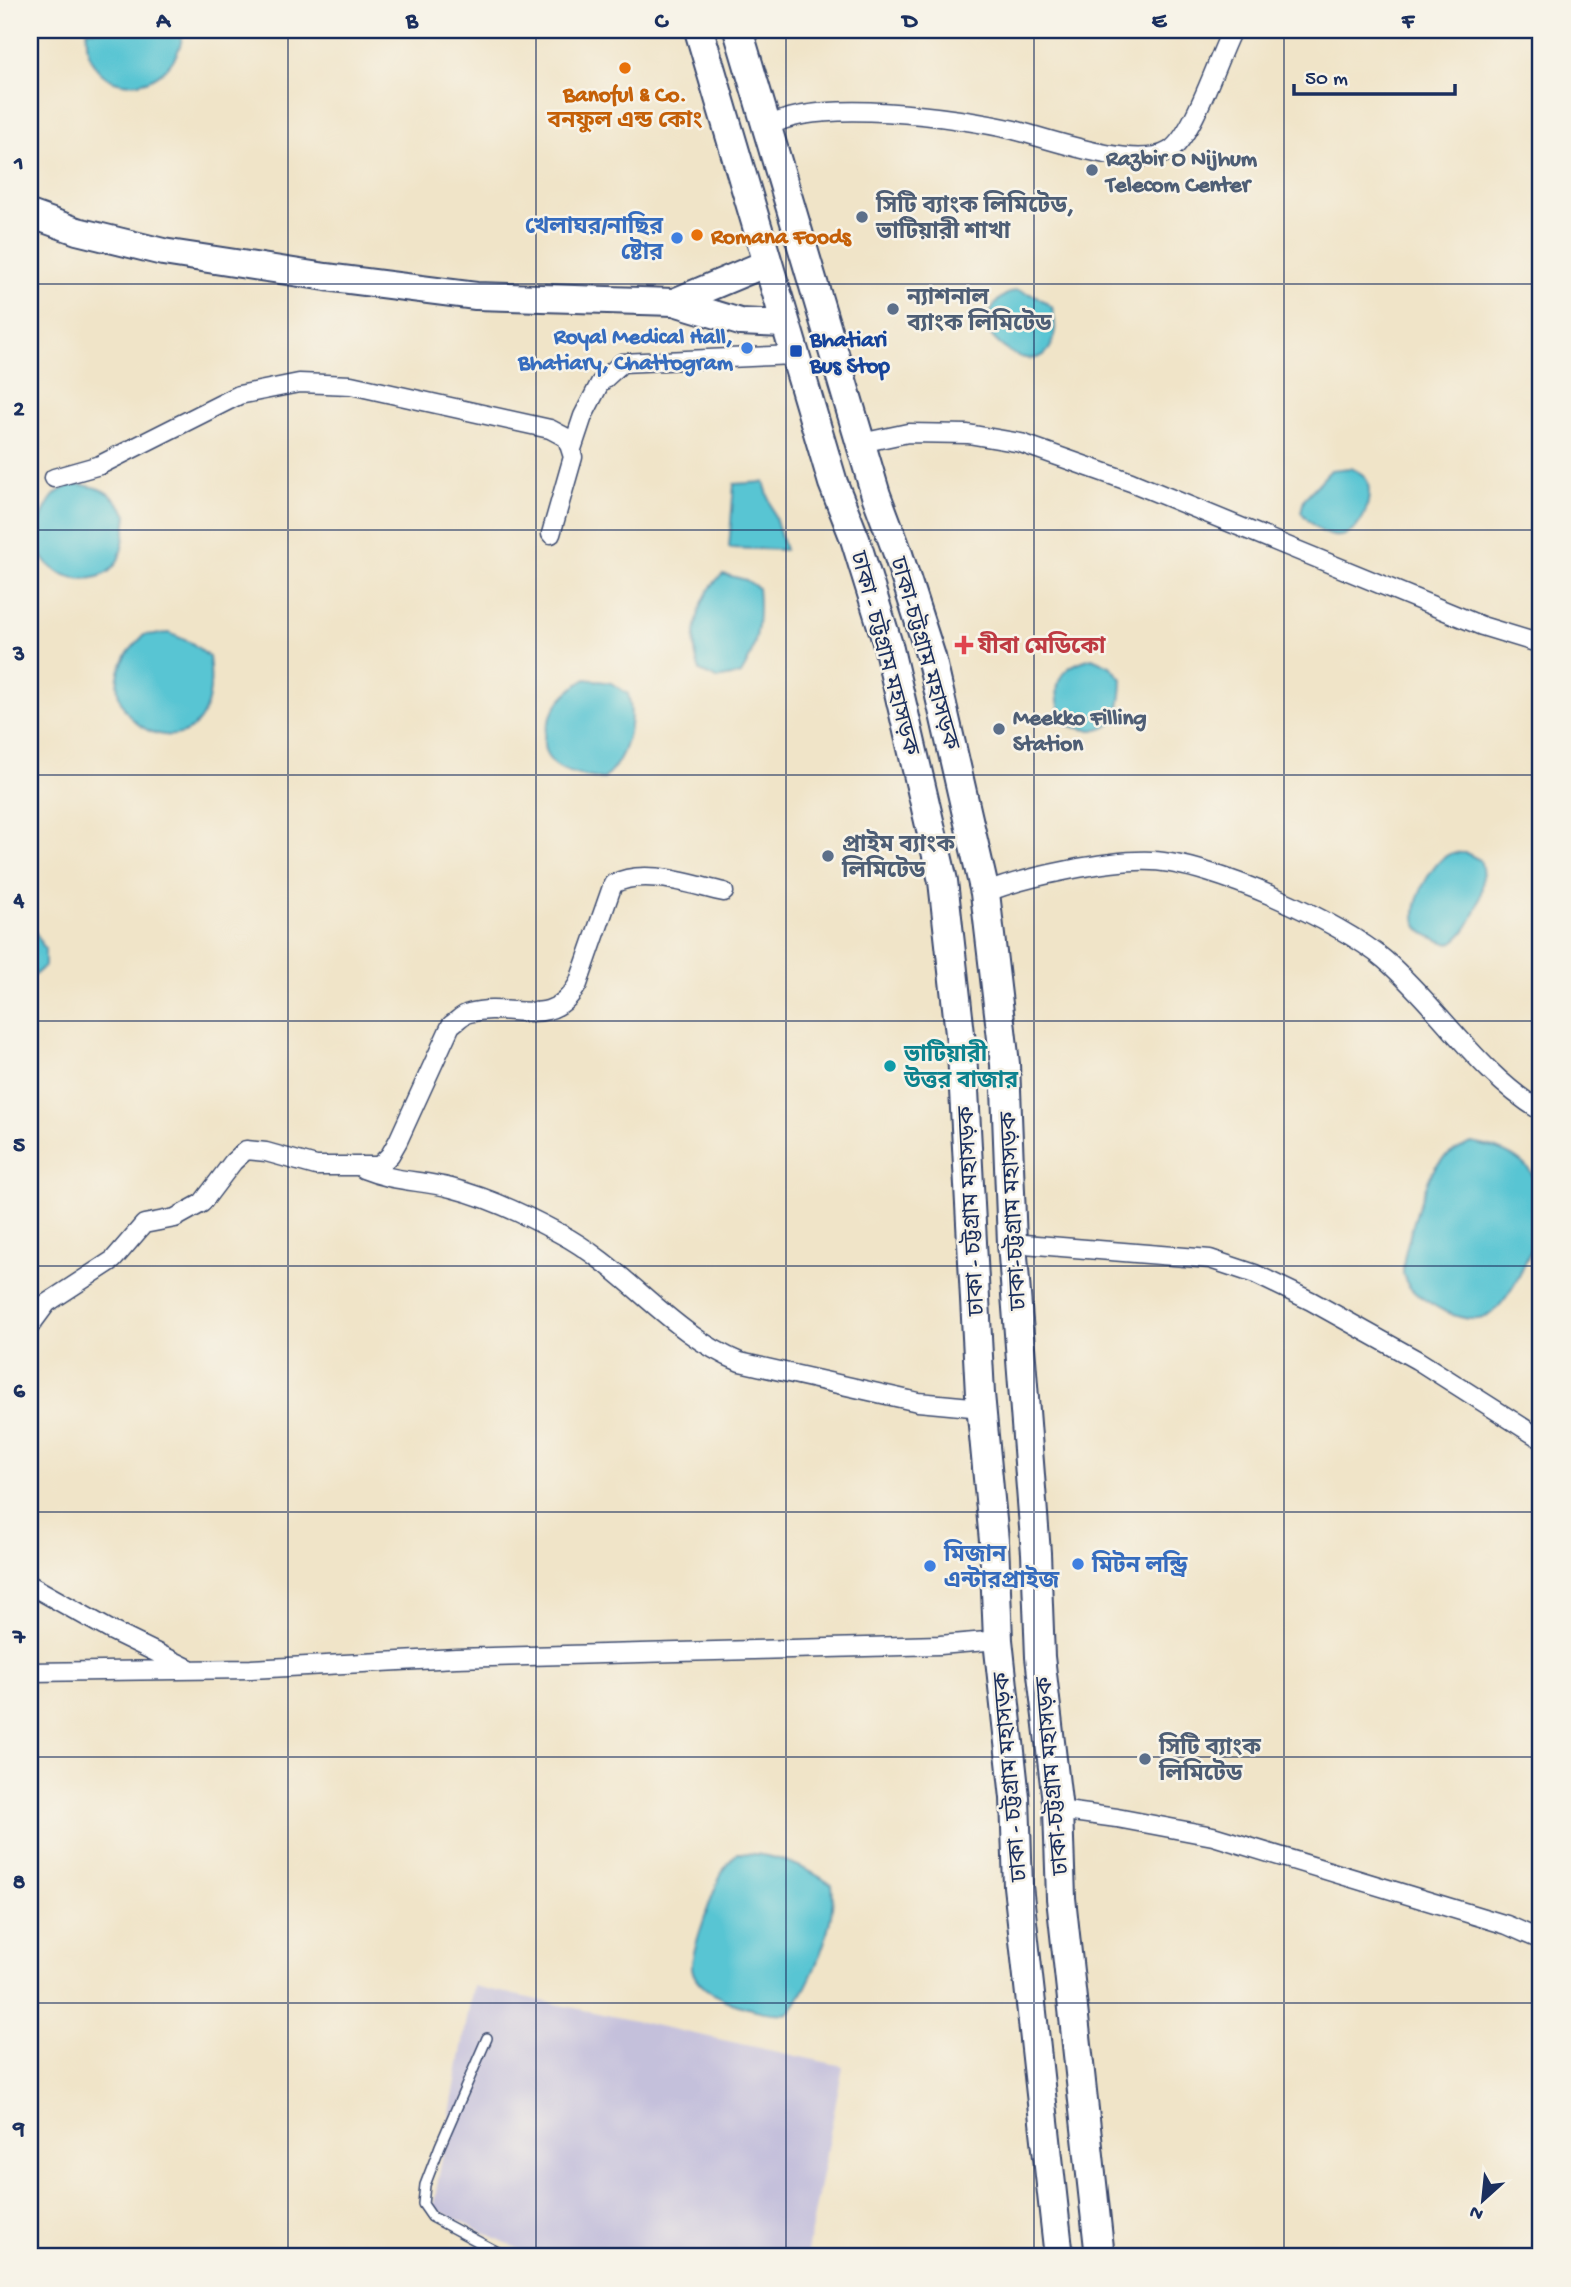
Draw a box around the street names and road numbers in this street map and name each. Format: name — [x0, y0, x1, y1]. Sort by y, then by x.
street label: ঢাকা - চট্টগ্রাম মহাসড়ক — [842, 547, 925, 759]
street label: ঢাকা-চট্টগ্রাম মহাসড়ক — [882, 553, 965, 754]
street label: ঢাকা - চট্টগ্রাম মহাসড়ক — [952, 1105, 993, 1318]
street label: ঢাকা-চট্টগ্রাম মহাসড়ক — [995, 1110, 1034, 1312]
street label: ঢাকা - চট্টগ্রাম মহাসড়ক — [988, 1670, 1035, 1884]
street label: ঢাকা-চট্টগ্রাম মহাসড়ক — [1030, 1675, 1077, 1877]

